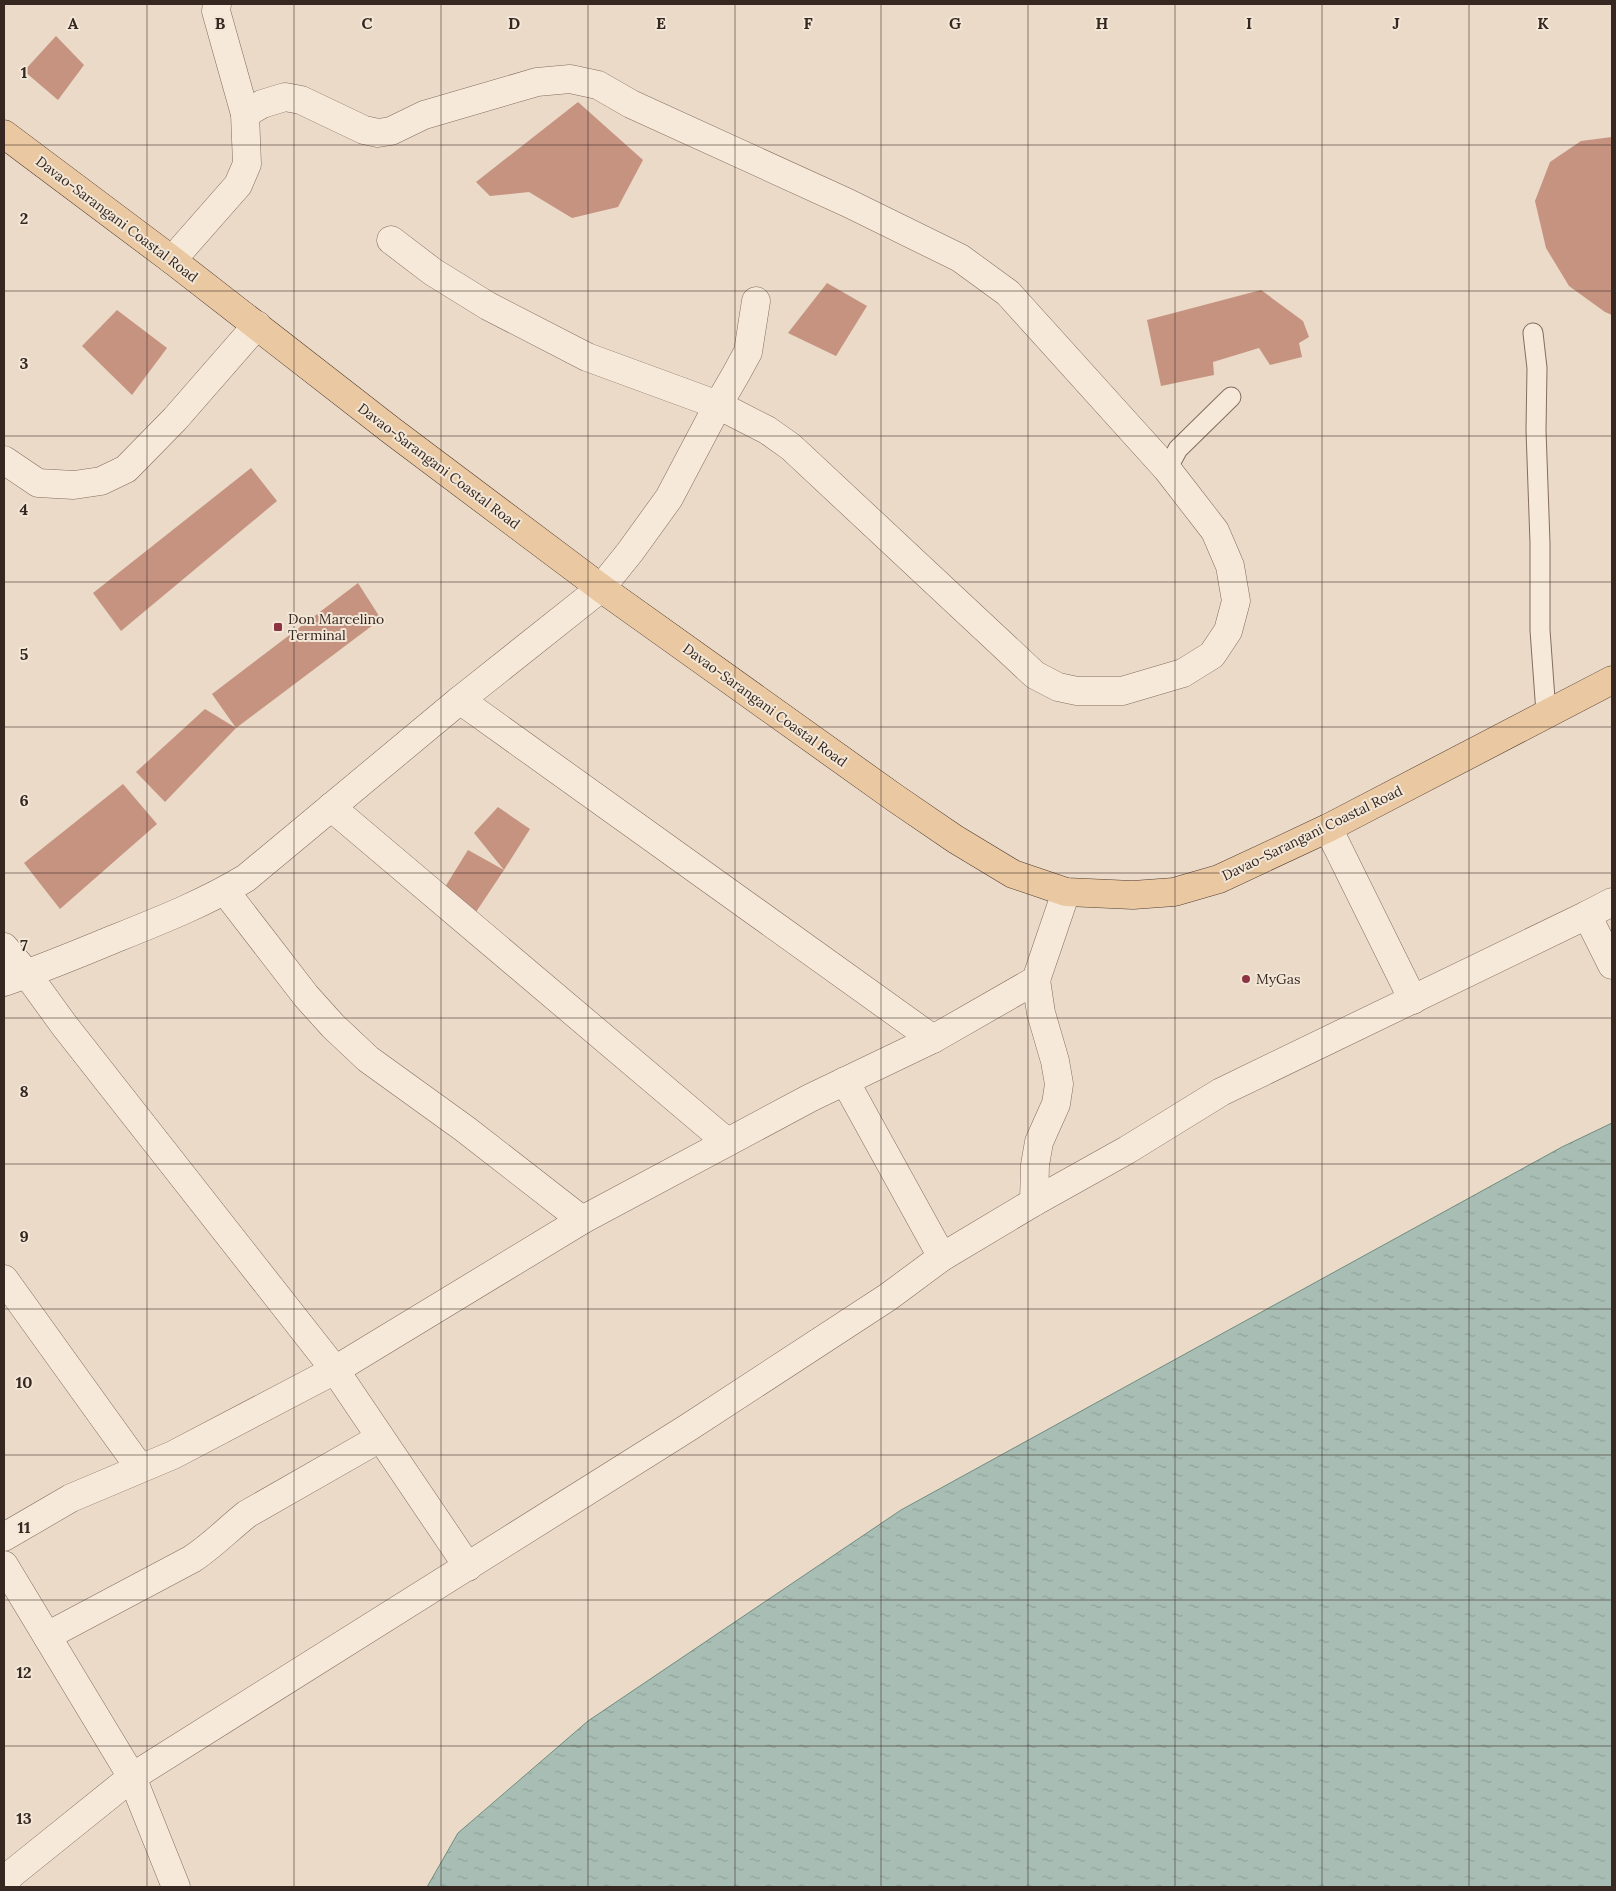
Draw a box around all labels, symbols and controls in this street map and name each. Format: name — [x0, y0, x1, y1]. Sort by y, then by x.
text: A — [68, 13, 79, 33]
text: B — [215, 13, 226, 33]
text: C — [361, 13, 373, 33]
text: D — [508, 13, 520, 33]
text: E — [656, 13, 666, 33]
text: F — [803, 13, 813, 33]
text: G — [949, 13, 961, 33]
text: H — [1096, 13, 1109, 33]
text: I — [1246, 13, 1252, 33]
text: J — [1392, 13, 1400, 33]
text: K — [1537, 13, 1549, 33]
text: 1 — [21, 62, 27, 82]
street label: Davao-Sarangani Coastal Road — [32, 152, 202, 286]
text: 2 — [20, 208, 28, 228]
text: 3 — [20, 353, 29, 373]
street label: Davao-Sarangani Coastal Road — [354, 399, 524, 533]
text: 4 — [20, 499, 29, 519]
place label: Don Marcelino Terminal — [288, 610, 384, 644]
marker: Don Marcelino Terminal — [272, 621, 284, 633]
street label: Davao-Sarangani Coastal Road — [679, 639, 851, 771]
text: 5 — [20, 644, 29, 664]
street label: Davao-Sarangani Coastal Road — [1219, 781, 1405, 885]
text: 6 — [19, 790, 29, 810]
text: 7 — [20, 935, 28, 955]
place label: MyGas — [1256, 970, 1300, 988]
marker: MyGas — [1240, 973, 1252, 985]
text: 8 — [19, 1081, 29, 1101]
text: 9 — [19, 1226, 29, 1246]
text: 10 — [16, 1372, 32, 1392]
text: 11 — [18, 1517, 31, 1537]
text: 12 — [16, 1662, 32, 1682]
text: 13 — [16, 1808, 32, 1828]

